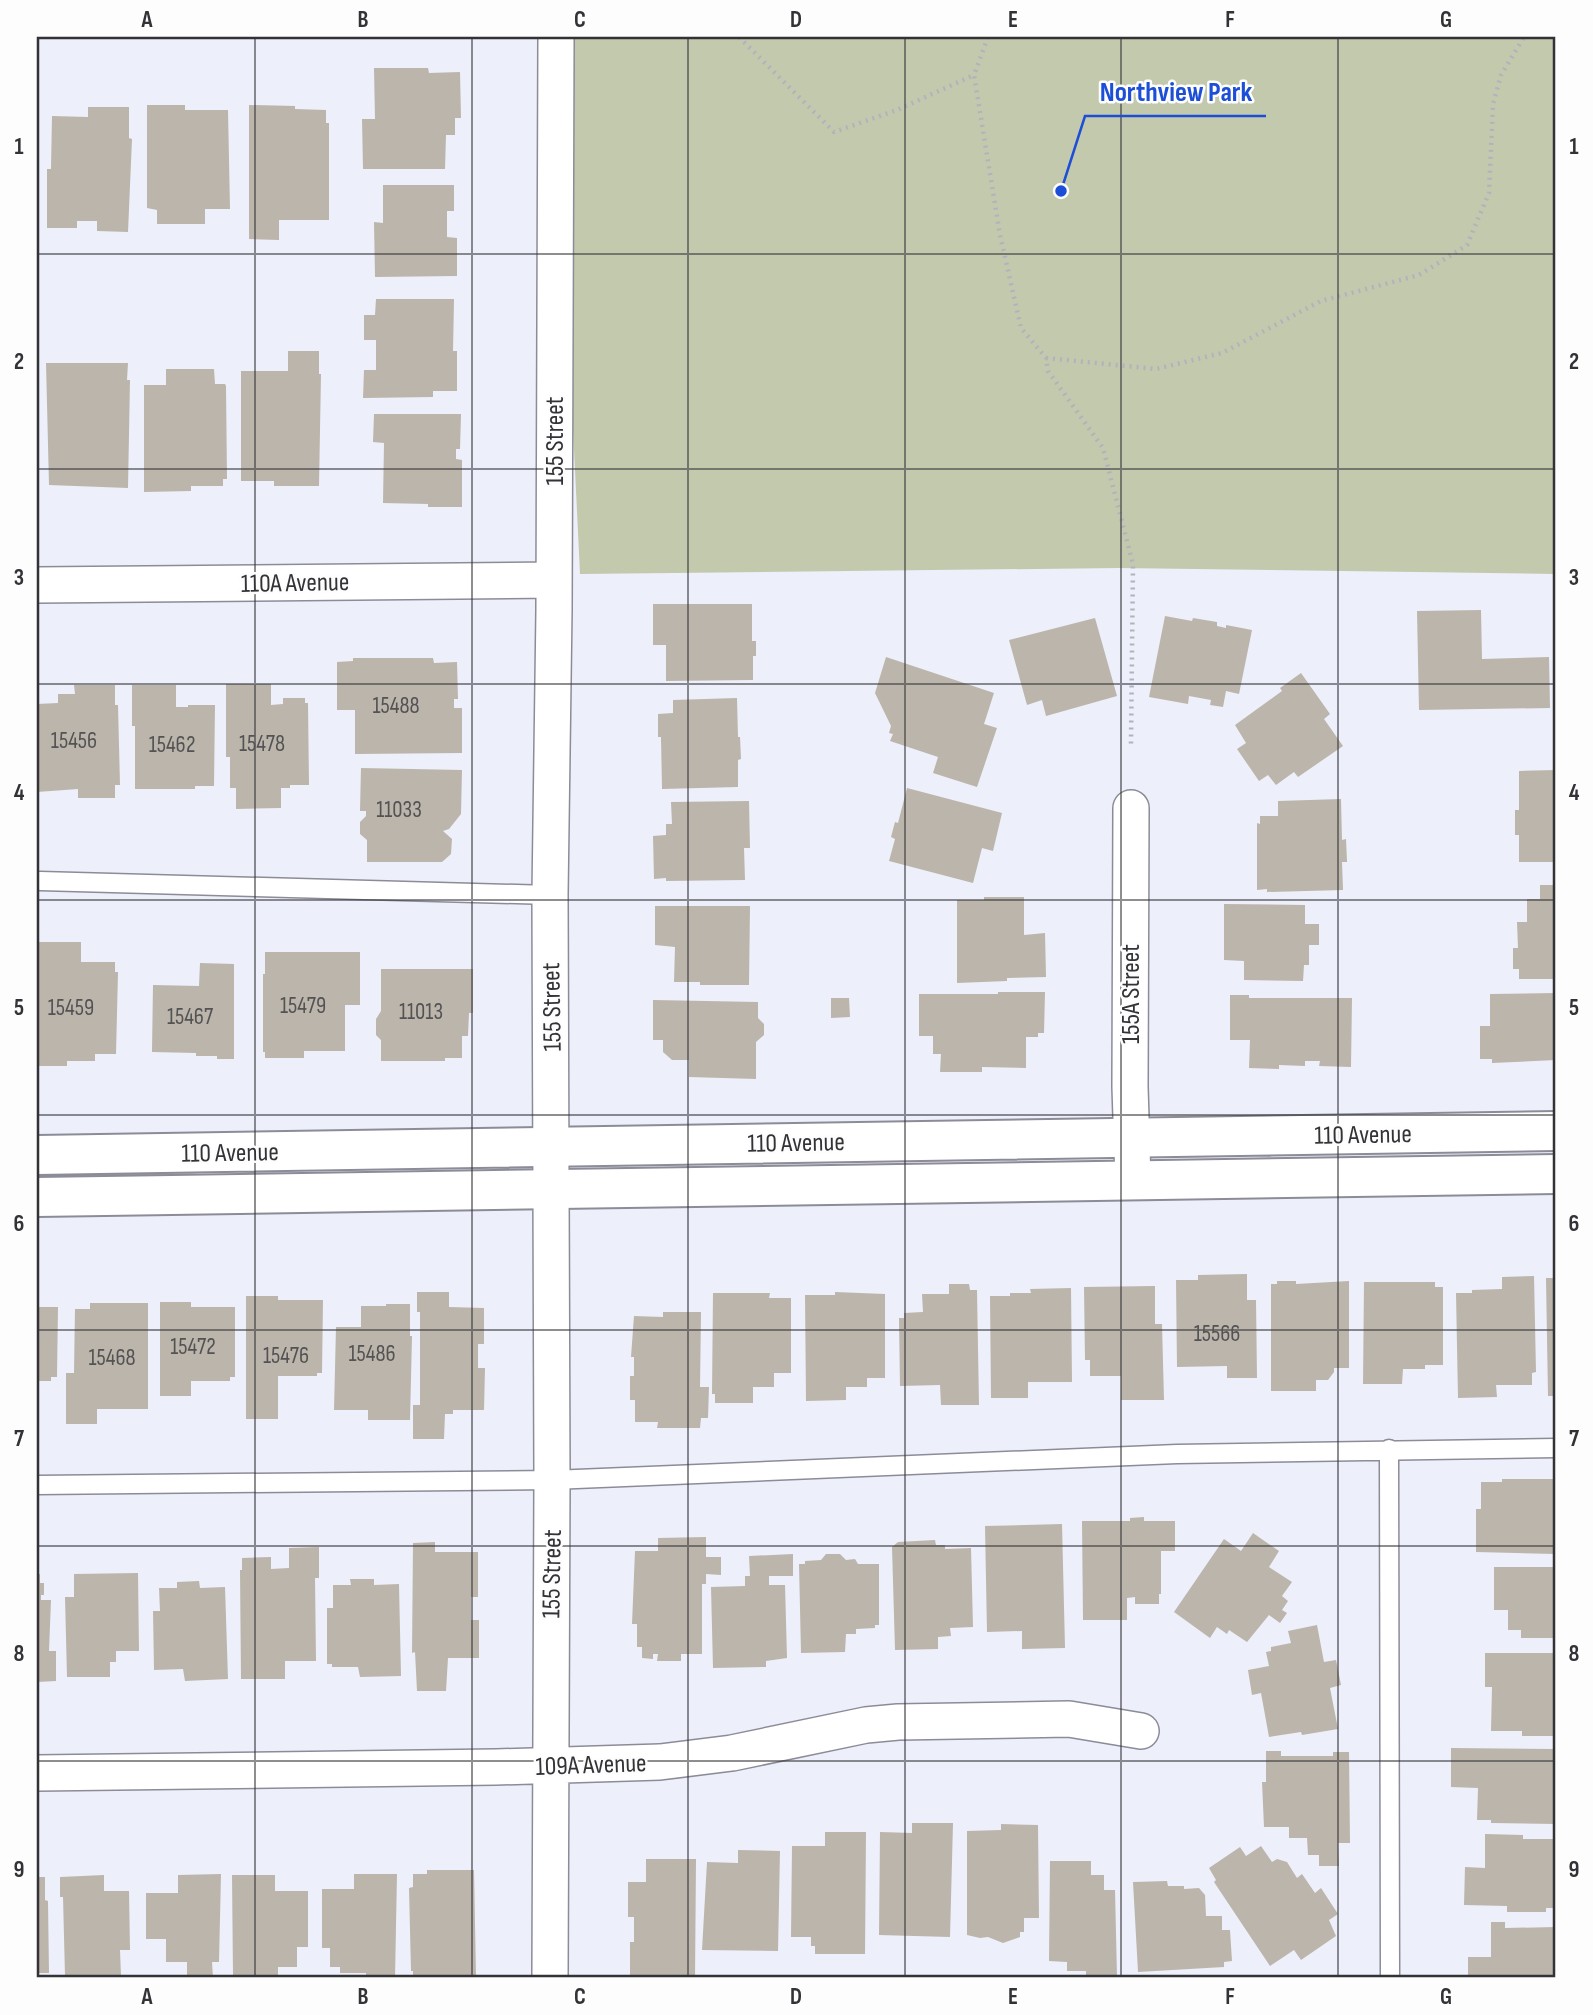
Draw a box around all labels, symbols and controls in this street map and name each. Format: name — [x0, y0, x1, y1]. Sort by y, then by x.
text: A — [141, 6, 154, 34]
text: B — [358, 6, 369, 34]
text: C — [574, 6, 586, 34]
text: D — [790, 6, 802, 34]
text: E — [1008, 6, 1018, 34]
text: F — [1225, 6, 1235, 34]
text: G — [1440, 6, 1452, 34]
callout: Northview Park — [1085, 67, 1266, 116]
text: Northview Park — [1100, 76, 1252, 109]
text: 1 — [14, 133, 24, 161]
text: 1 — [1569, 133, 1579, 161]
text: 2 — [14, 348, 24, 376]
text: 2 — [1569, 348, 1579, 376]
street label: 155 Street — [540, 396, 571, 485]
text: 3 — [14, 564, 24, 592]
text: 3 — [1569, 564, 1579, 592]
street label: 110A Avenue — [241, 567, 349, 600]
house number: 15488 — [372, 692, 420, 720]
house number: 15456 — [51, 727, 97, 755]
house number: 15478 — [239, 730, 285, 758]
house number: 15462 — [149, 731, 195, 759]
text: 4 — [14, 779, 25, 807]
text: 4 — [1569, 779, 1580, 807]
house number: 11033 — [376, 796, 422, 824]
street label: 155A Street — [1116, 944, 1147, 1044]
street label: 155 Street — [536, 962, 569, 1052]
house number: 15479 — [280, 992, 326, 1020]
text: 5 — [14, 994, 24, 1022]
house number: 15459 — [48, 994, 94, 1022]
text: 5 — [1569, 994, 1579, 1022]
house number: 11013 — [399, 998, 443, 1026]
house number: 15467 — [167, 1003, 213, 1031]
street label: 110 Avenue — [1314, 1119, 1412, 1152]
street label: 110 Avenue — [747, 1127, 845, 1160]
street label: 110 Avenue — [181, 1137, 279, 1170]
text: 6 — [14, 1210, 24, 1238]
text: 6 — [1569, 1210, 1579, 1238]
house number: 15566 — [1194, 1320, 1240, 1348]
house number: 15472 — [170, 1333, 216, 1361]
house number: 15486 — [348, 1340, 396, 1368]
house number: 15476 — [263, 1342, 309, 1370]
house number: 15468 — [88, 1344, 136, 1372]
text: 7 — [14, 1425, 24, 1453]
text: 7 — [1569, 1425, 1579, 1453]
street label: 155 Street — [536, 1529, 569, 1619]
text: 8 — [14, 1640, 25, 1668]
text: 8 — [1569, 1640, 1580, 1668]
street label: 109A Avenue — [535, 1748, 647, 1783]
text: 9 — [14, 1856, 24, 1884]
text: 9 — [1569, 1856, 1579, 1884]
text: A — [141, 1983, 154, 2011]
text: B — [358, 1983, 369, 2011]
text: C — [574, 1983, 586, 2011]
text: D — [790, 1983, 802, 2011]
text: E — [1008, 1983, 1018, 2011]
text: F — [1225, 1983, 1235, 2011]
text: G — [1440, 1983, 1452, 2011]

